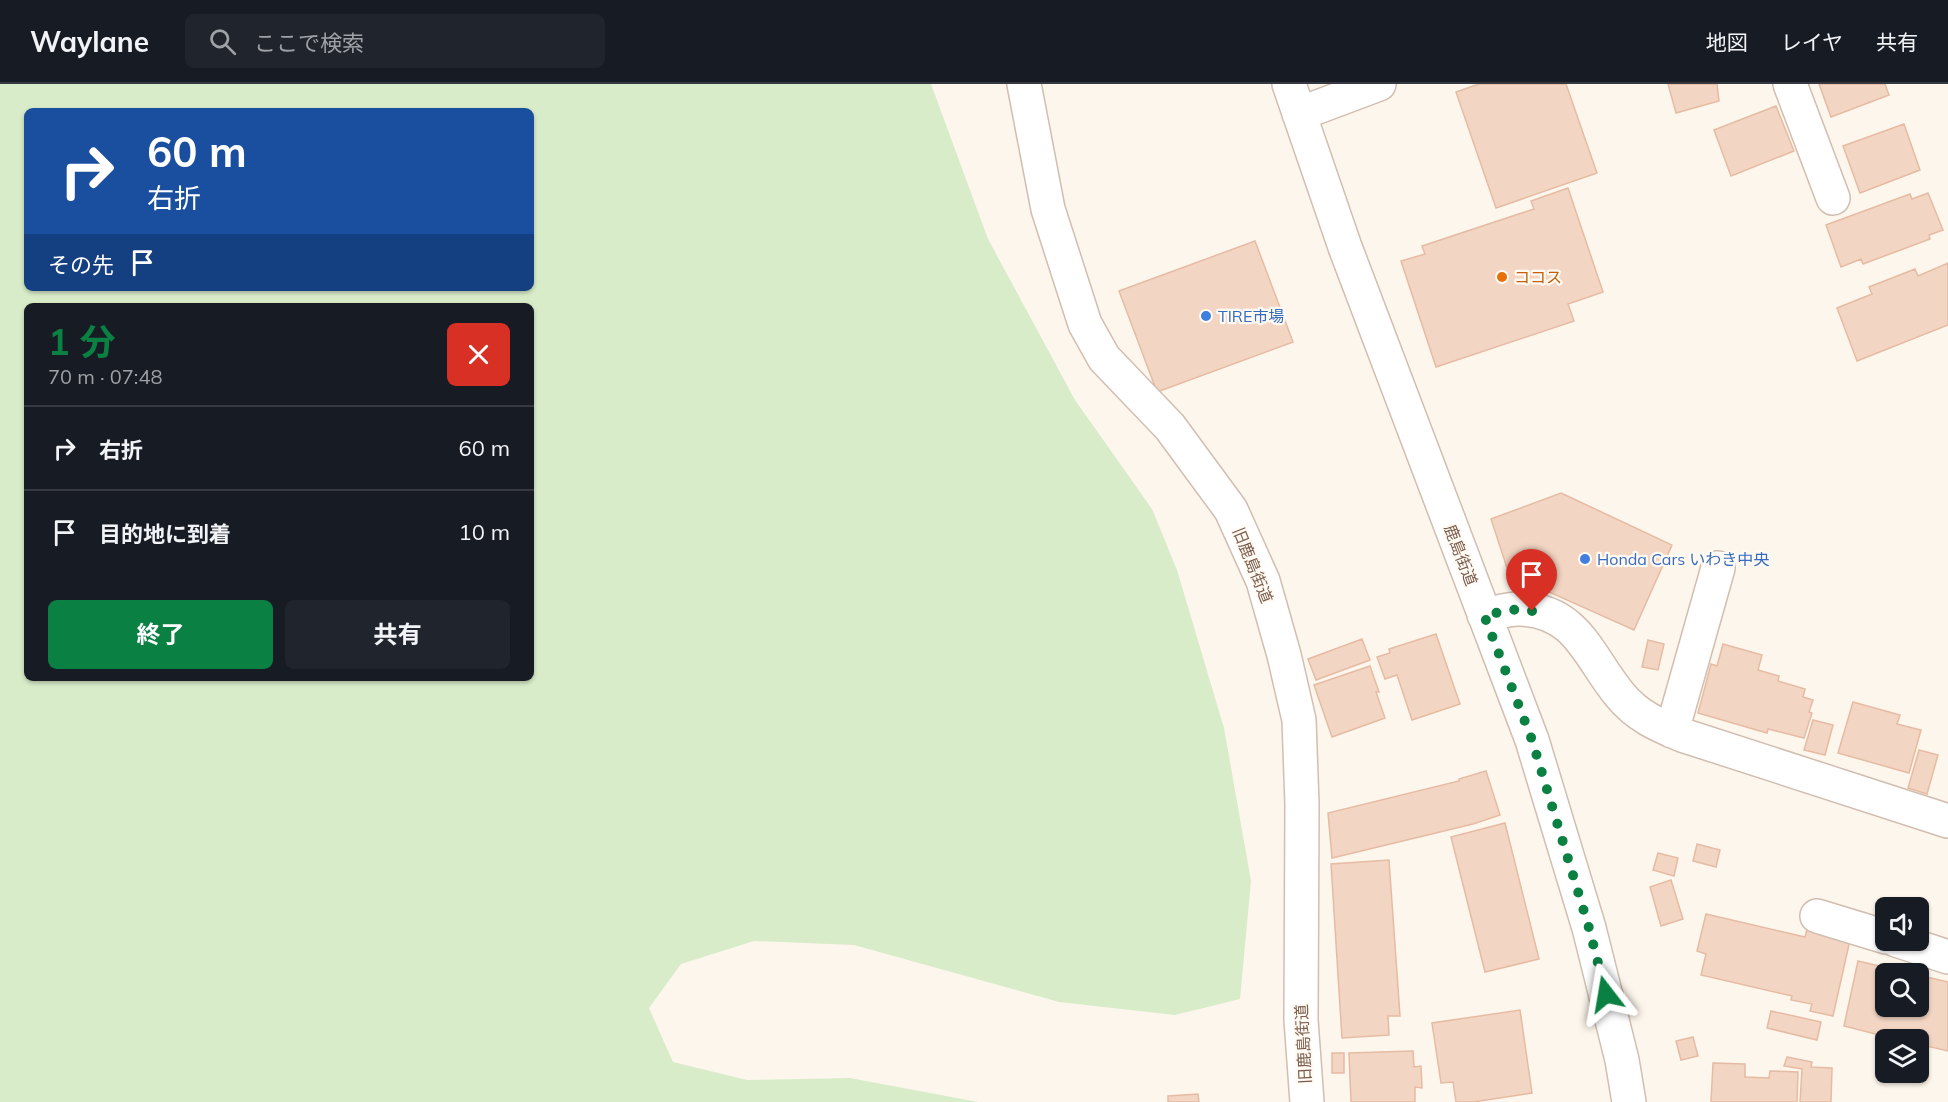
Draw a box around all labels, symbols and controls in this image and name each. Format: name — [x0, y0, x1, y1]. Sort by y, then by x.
search box — [185, 14, 605, 68]
text: Waylane — [30, 24, 149, 59]
icon: search — [206, 25, 239, 58]
text: ここで検索 — [254, 29, 364, 57]
text: 地図 — [1706, 29, 1748, 55]
text: レイヤ — [1781, 29, 1843, 55]
text: 共有 — [1876, 29, 1918, 55]
text: 60 m — [147, 125, 247, 178]
icon: right — [48, 132, 126, 210]
text: 右折 — [147, 181, 201, 215]
icon: arrive — [126, 246, 159, 279]
text: その先 — [48, 251, 114, 279]
place label: ココス — [1514, 267, 1562, 287]
marker: ココス — [1495, 270, 1509, 284]
place label: TIRE市場 — [1218, 306, 1284, 326]
marker: TIRE市場 — [1199, 309, 1213, 323]
text: 1 分 — [48, 319, 115, 364]
button: close — [447, 323, 510, 386]
text: 70 m · 07:48 — [48, 364, 162, 389]
icon: right — [48, 432, 81, 465]
text: 60 m — [459, 434, 510, 462]
text: 右折 — [99, 436, 143, 464]
icon: arrive — [48, 516, 81, 549]
text: 10 m — [459, 518, 510, 546]
text: 目的地に到着 — [99, 520, 231, 548]
street label: 鹿島街道 — [1440, 522, 1482, 588]
street label: 旧鹿島街道 — [1229, 524, 1277, 606]
pin — [1506, 549, 1557, 611]
place label: Honda Cars いわき中央 — [1597, 549, 1769, 569]
marker: Honda Cars いわき中央 — [1578, 552, 1592, 566]
icon: arrive — [1515, 558, 1548, 591]
button: 終了 — [48, 600, 273, 669]
button: 共有 — [285, 600, 510, 669]
map controls — [1875, 897, 1929, 1083]
button: sound — [1875, 897, 1929, 951]
position arrow — [1574, 962, 1638, 1026]
button: search — [1875, 963, 1929, 1017]
street label: 旧鹿島街道 — [1291, 1004, 1315, 1084]
button: layers — [1875, 1029, 1929, 1083]

